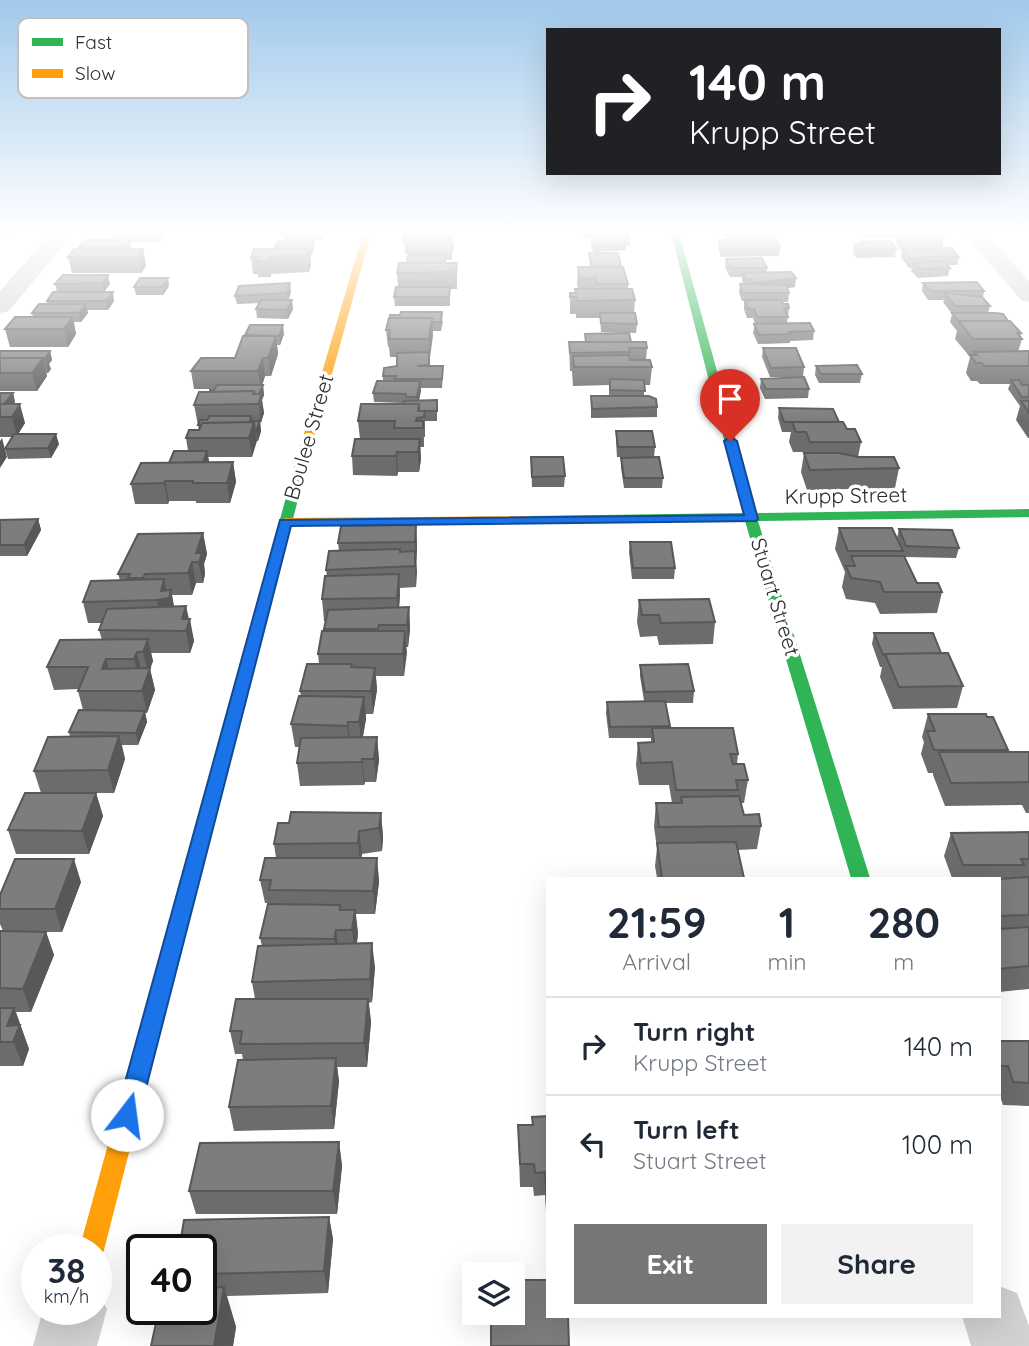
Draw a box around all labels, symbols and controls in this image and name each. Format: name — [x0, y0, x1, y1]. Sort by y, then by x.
legend — [18, 18, 248, 98]
text: Fast — [75, 30, 112, 54]
text: 140 m — [689, 51, 826, 112]
icon: right — [574, 56, 665, 147]
text: Slow — [75, 61, 116, 85]
text: Krupp Street — [689, 112, 876, 152]
pin — [700, 369, 760, 441]
street label: Boulee Street — [278, 371, 338, 503]
icon: arrive — [711, 380, 749, 418]
street label: Krupp Street — [784, 481, 908, 509]
street label: Stuart Street — [746, 535, 806, 659]
text: 21:59 — [607, 896, 707, 949]
text: 1 — [779, 896, 795, 949]
text: 280 — [867, 896, 940, 949]
text: Arrival — [622, 947, 691, 976]
text: min — [767, 947, 807, 976]
text: m — [893, 947, 914, 976]
text: Turn right — [633, 1015, 755, 1048]
icon: right — [574, 1027, 612, 1065]
text: 140 m — [904, 1030, 973, 1063]
text: Krupp Street — [633, 1048, 767, 1077]
position arrow — [90, 1078, 164, 1152]
text: Turn left — [633, 1113, 740, 1146]
icon: left — [574, 1125, 612, 1163]
text: 100 m — [902, 1128, 973, 1161]
text: Stuart Street — [633, 1146, 767, 1175]
button: Exit — [574, 1224, 767, 1304]
button: Share — [781, 1224, 973, 1304]
speed limit sign: 40 — [126, 1234, 217, 1325]
text: 38 — [48, 1248, 85, 1292]
map controls — [462, 1262, 525, 1325]
button: layers — [462, 1262, 525, 1325]
text: km/h — [44, 1285, 89, 1308]

